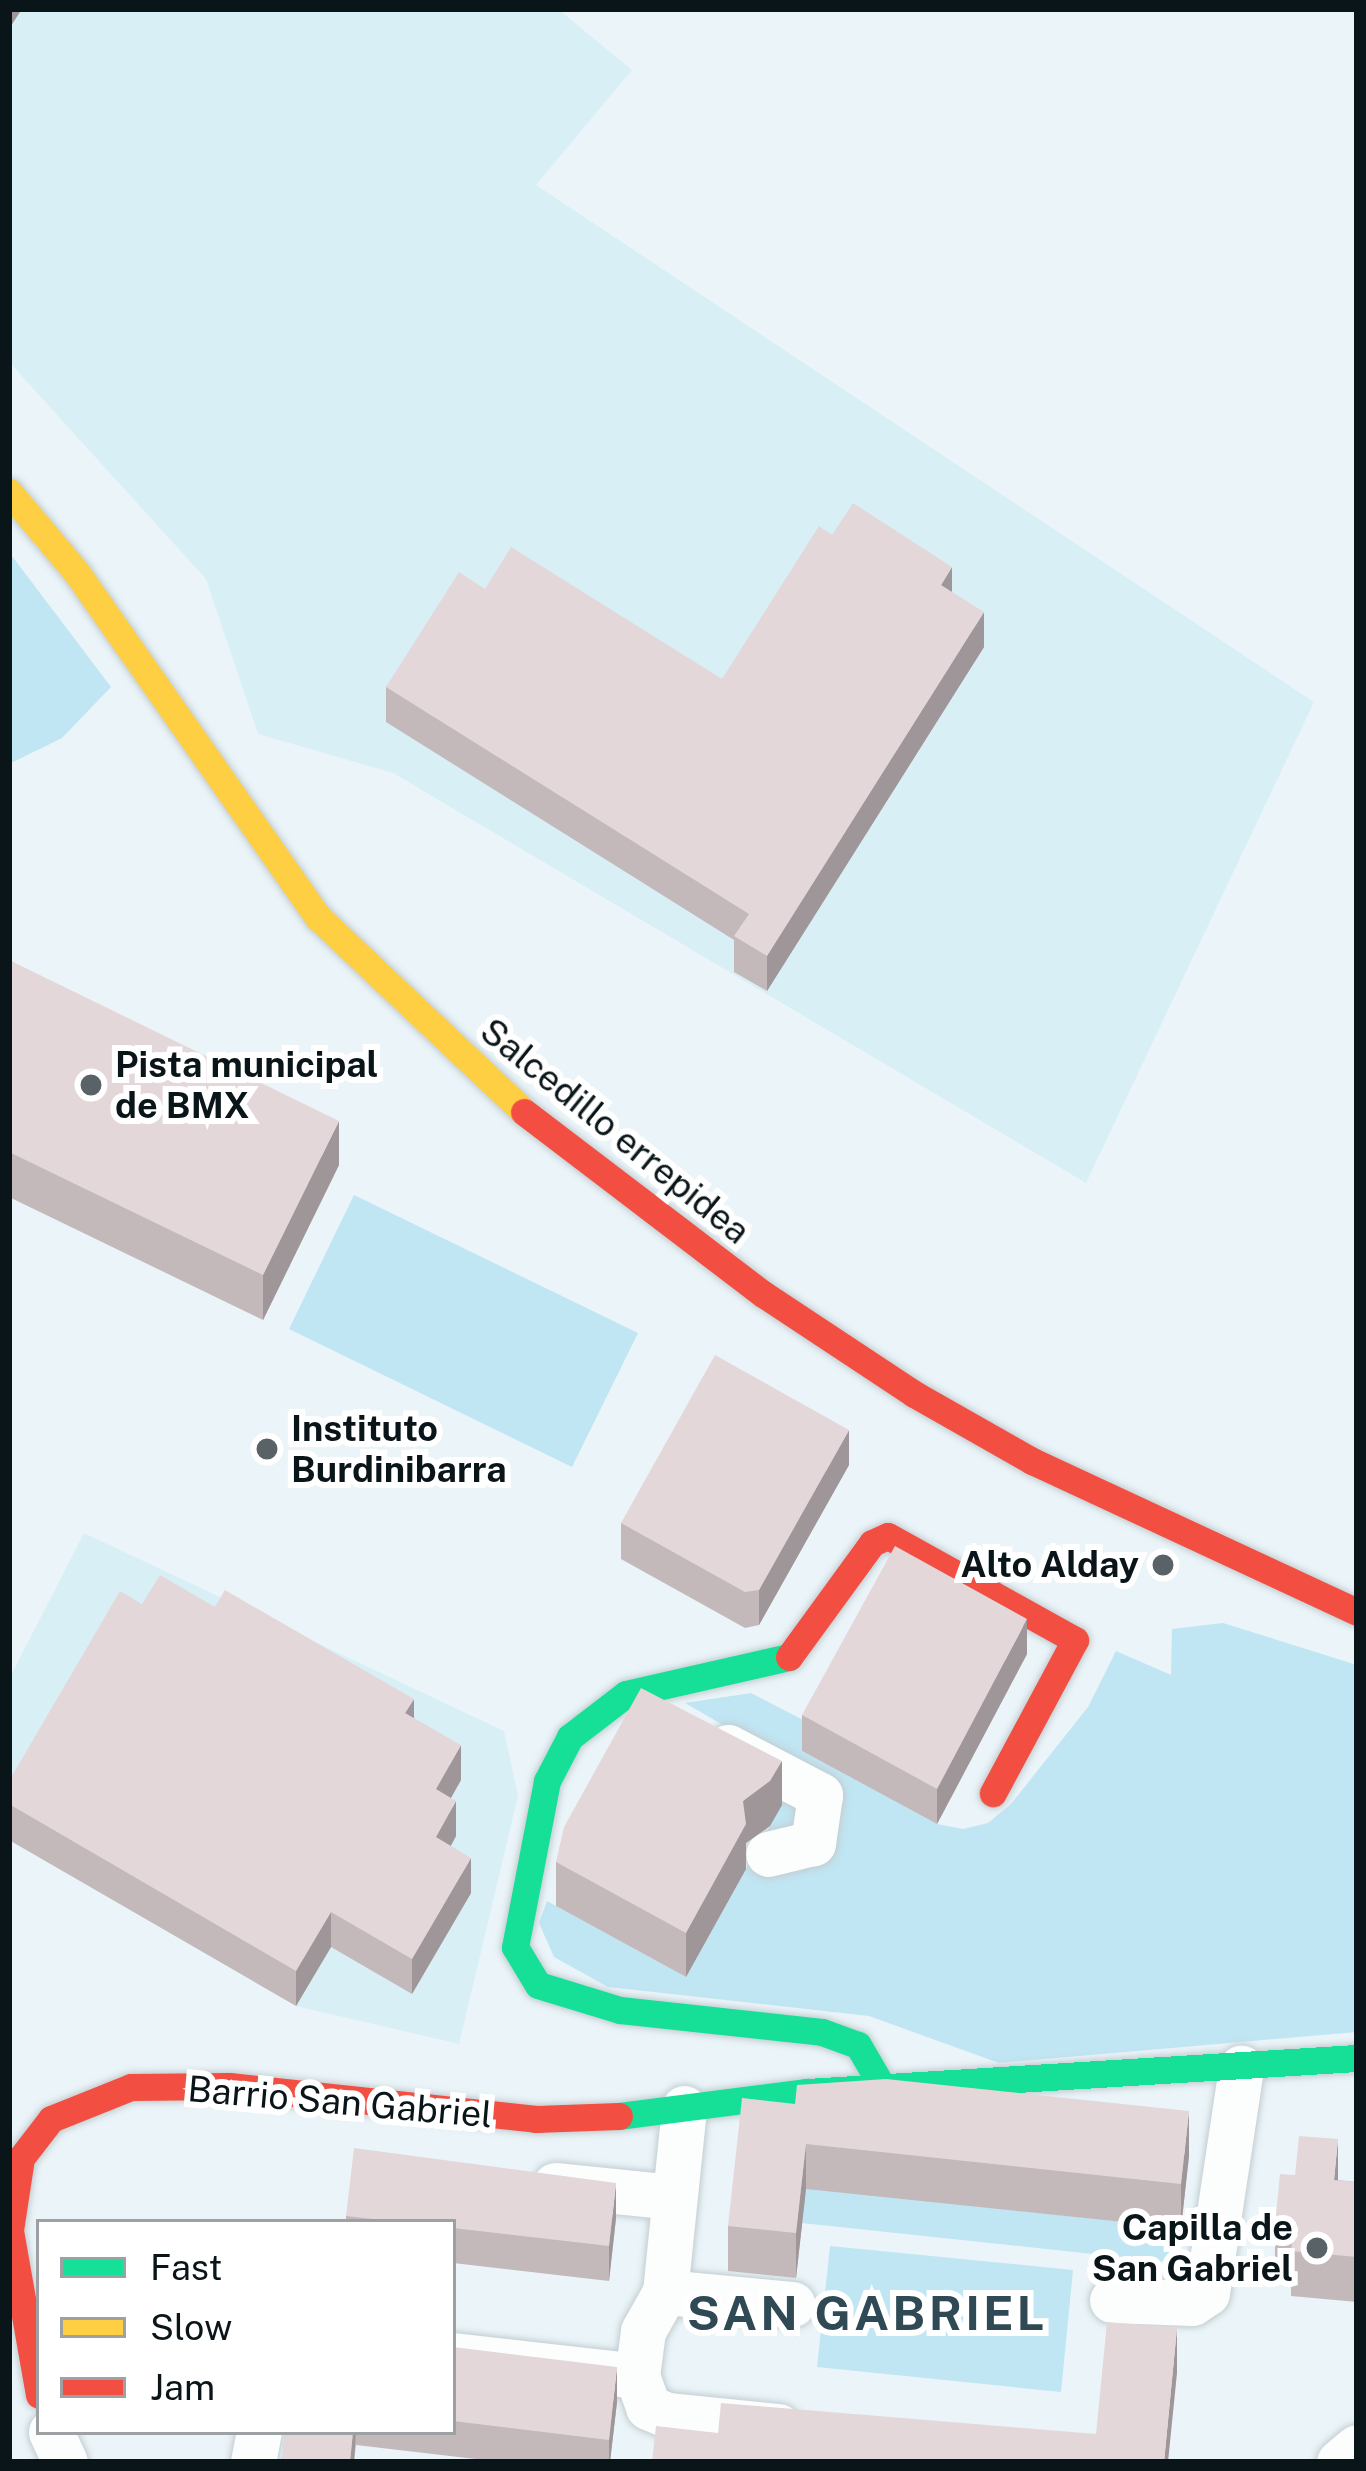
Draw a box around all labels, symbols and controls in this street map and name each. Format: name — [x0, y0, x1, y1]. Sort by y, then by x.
street label: Salcedillo errepidea — [471, 1009, 759, 1253]
place label: Pista municipal de BMX — [115, 1042, 378, 1127]
marker: Pista municipal de BMX — [78, 1072, 104, 1098]
place label: Instituto Burdinibarra — [291, 1406, 507, 1491]
marker: Instituto Burdinibarra — [254, 1436, 280, 1462]
place label: Alto Alday — [960, 1543, 1139, 1587]
marker: Alto Alday — [1150, 1552, 1176, 1578]
street label: Barrio San Gabriel — [186, 2067, 494, 2137]
place label: Capilla de San Gabriel — [1092, 2205, 1293, 2290]
legend — [36, 2219, 456, 2435]
marker: Capilla de San Gabriel — [1304, 2235, 1330, 2261]
text: Fast — [150, 2246, 223, 2288]
district label: SAN GABRIEL — [687, 2284, 1047, 2342]
text: Slow — [150, 2306, 232, 2348]
text: Jam — [150, 2366, 215, 2408]

